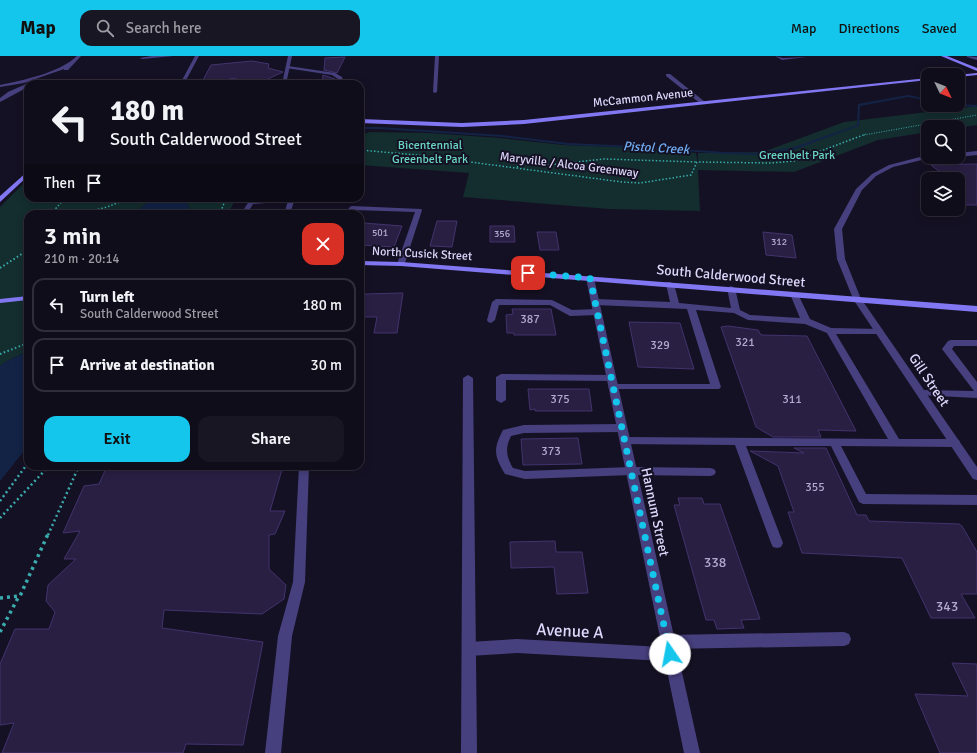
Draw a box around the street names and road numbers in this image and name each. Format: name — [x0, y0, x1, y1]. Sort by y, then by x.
street label: McCammon Avenue — [592, 85, 694, 111]
street label: Maryville / Alcoa Greenway — [499, 149, 639, 181]
street label: North Cusick Street — [372, 244, 472, 264]
street label: South Calderwood Street — [656, 261, 806, 291]
street label: Gill Street — [905, 350, 953, 410]
street label: Hannum Street — [637, 466, 673, 558]
street label: Avenue A — [536, 619, 605, 643]

